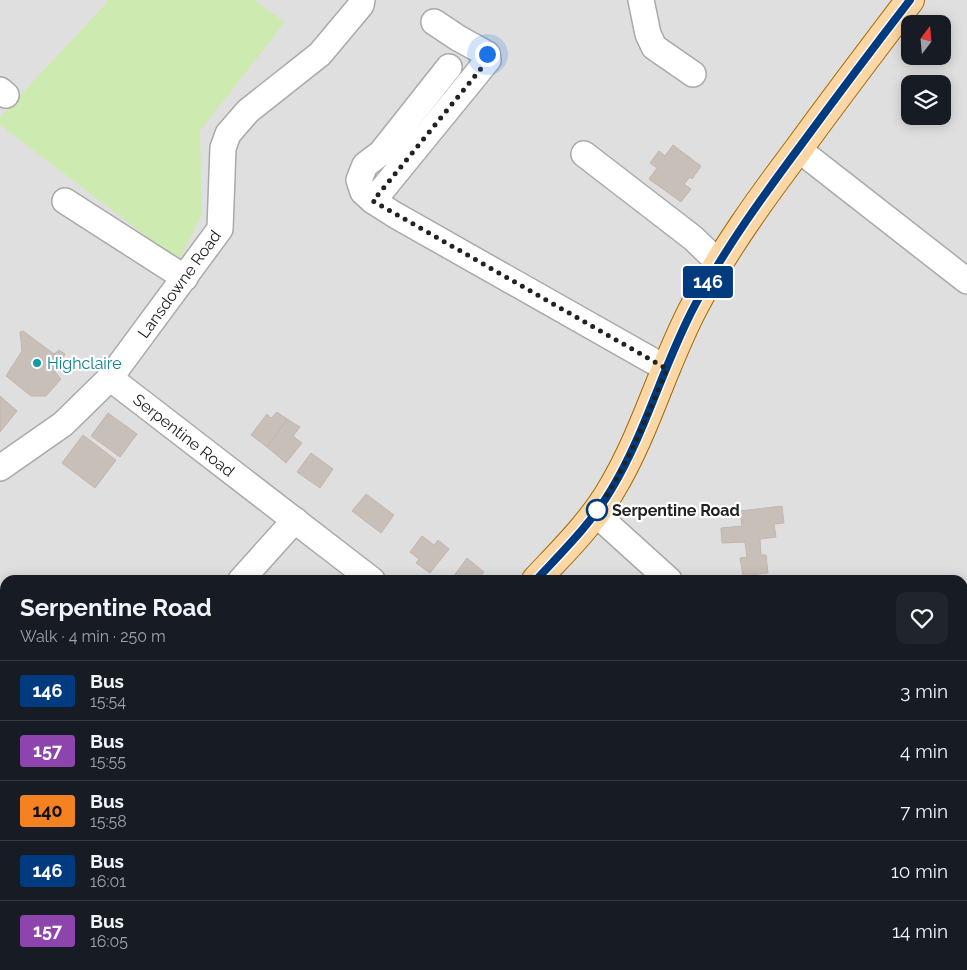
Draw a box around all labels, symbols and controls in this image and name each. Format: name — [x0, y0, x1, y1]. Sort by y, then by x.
north arrow — [901, 15, 951, 65]
map controls — [901, 15, 951, 125]
your location — [475, 42, 500, 67]
button: layers — [901, 75, 951, 125]
street label: Lansdowne Road — [134, 227, 225, 342]
line badge: 146 — [679, 266, 737, 298]
text: 146 — [693, 271, 723, 292]
place label: Highclaire — [47, 354, 122, 373]
marker: Highclaire — [31, 357, 43, 369]
street label: Serpentine Road — [129, 390, 238, 481]
marker: Serpentine Road — [586, 499, 608, 521]
place label: Serpentine Road — [612, 501, 740, 520]
button: heart — [896, 592, 948, 644]
text: Serpentine Road — [20, 593, 212, 622]
text: Walk · 4 min · 250 m — [20, 627, 166, 646]
text: Bus — [90, 670, 124, 692]
text: 146 — [32, 680, 63, 701]
text: 3 min — [900, 680, 948, 702]
text: 15:54 — [90, 692, 126, 711]
text: Bus — [90, 730, 124, 752]
text: 157 — [33, 740, 62, 761]
text: 4 min — [900, 740, 948, 762]
text: 15:55 — [90, 752, 126, 771]
text: Bus — [90, 790, 124, 812]
text: 140 — [32, 800, 63, 821]
text: 7 min — [900, 800, 948, 822]
text: 15:58 — [90, 812, 127, 831]
text: Bus — [90, 850, 124, 872]
text: 146 — [32, 860, 63, 881]
text: 10 min — [891, 860, 948, 882]
text: 16:01 — [90, 872, 126, 891]
text: Bus — [90, 910, 124, 932]
text: 157 — [33, 920, 62, 941]
text: 14 min — [892, 920, 948, 942]
text: 16:05 — [90, 932, 128, 951]

